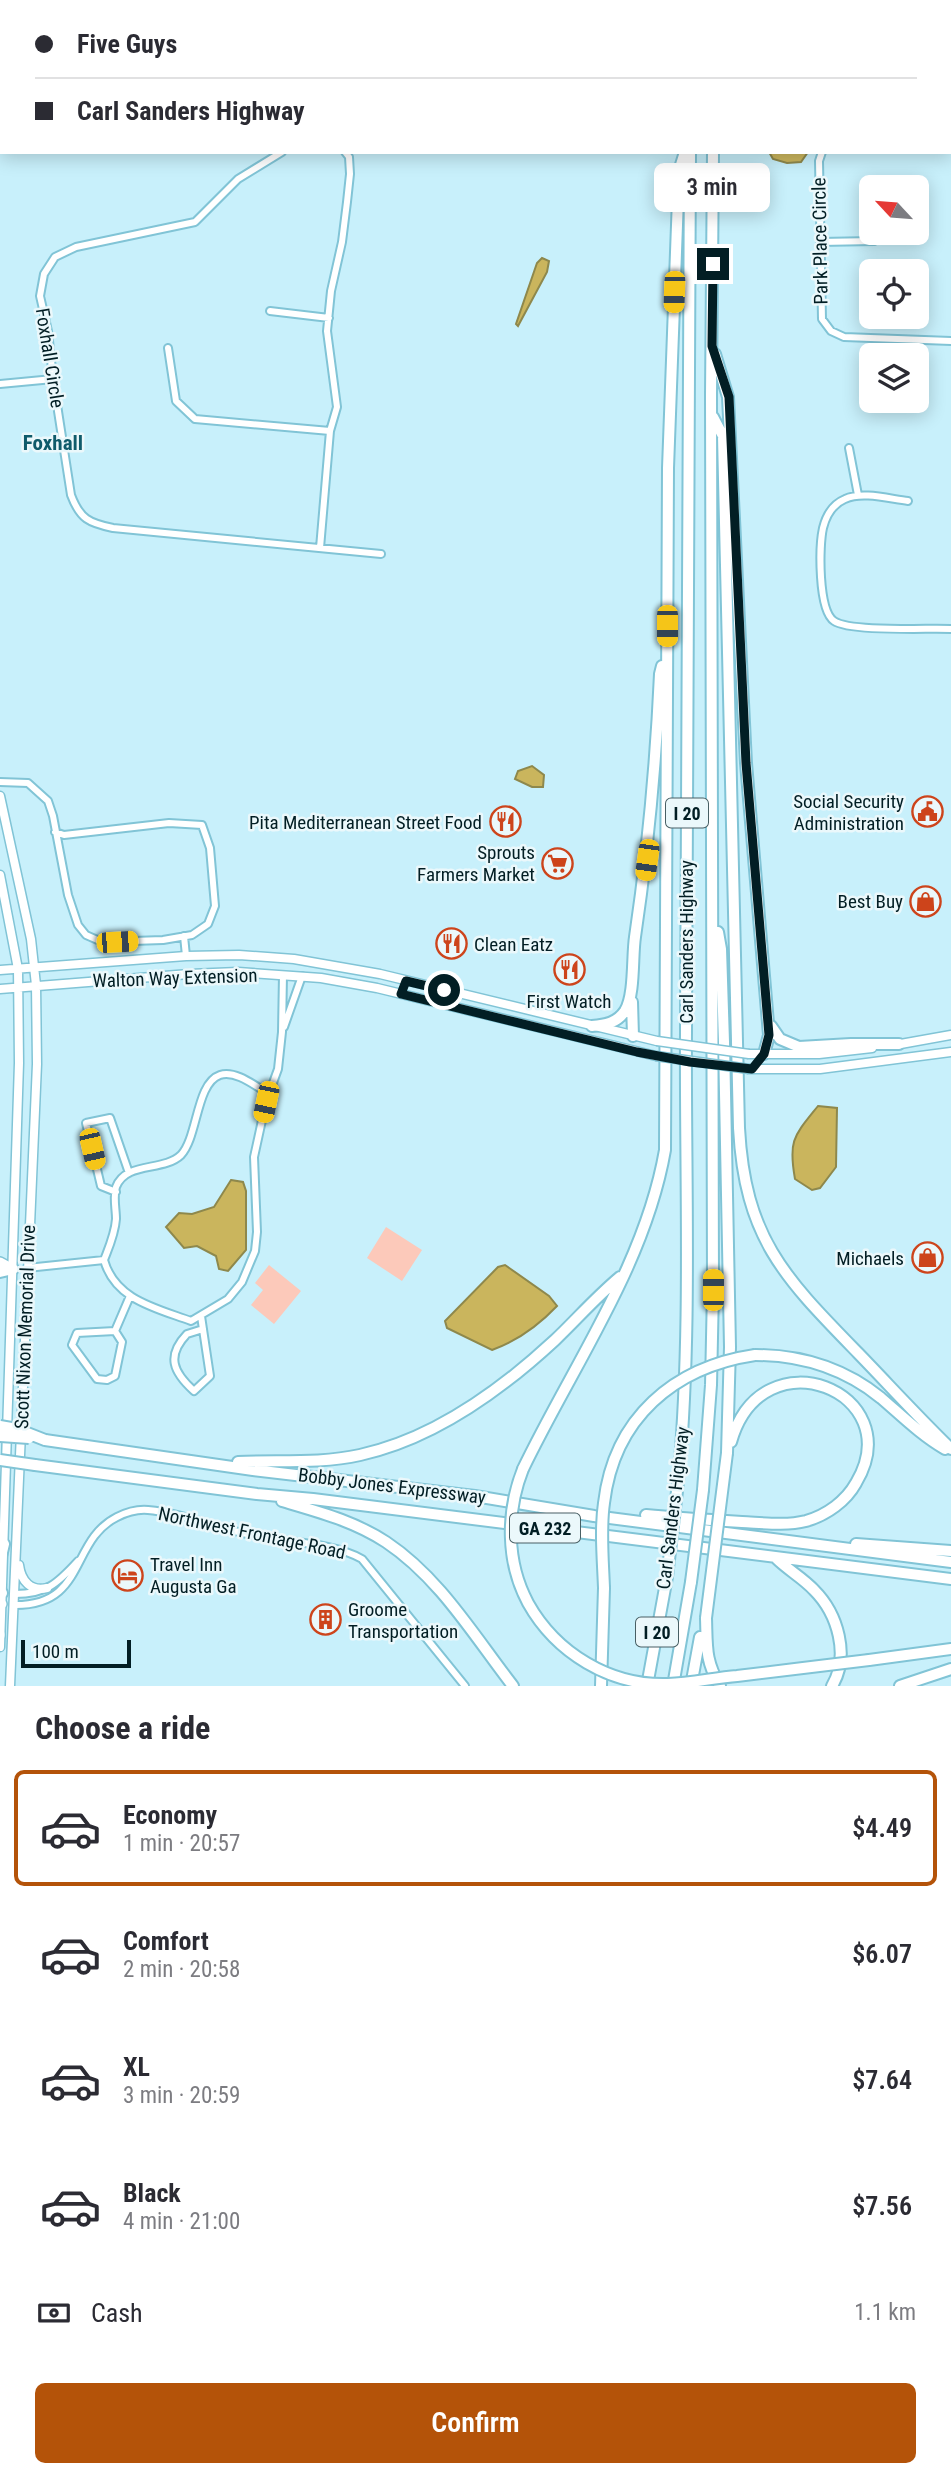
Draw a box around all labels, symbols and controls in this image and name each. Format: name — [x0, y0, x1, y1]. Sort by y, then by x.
text: Five Guys — [77, 29, 177, 59]
text: Carl Sanders Highway — [77, 96, 305, 126]
callout: 3 min — [655, 162, 771, 212]
text: 3 min — [687, 174, 737, 201]
north arrow — [859, 175, 929, 245]
map controls — [859, 175, 929, 413]
street label: Park Place Circle — [807, 177, 833, 305]
route end — [697, 248, 729, 280]
button: locate — [859, 259, 929, 329]
car — [663, 271, 686, 313]
street label: Foxhall Circle — [31, 306, 69, 410]
button: layers — [859, 343, 929, 413]
district label: Foxhall — [23, 431, 83, 455]
car — [657, 605, 678, 647]
place label: Social Security Administration — [793, 790, 904, 835]
public building icon: Social Security Administration — [910, 795, 944, 829]
road number: I 20 — [666, 798, 708, 828]
restaurant icon: Pita Mediterranean Street Food — [488, 805, 522, 839]
place label: Pita Mediterranean Street Food — [249, 811, 482, 834]
car — [634, 838, 661, 882]
place label: Sprouts Farmers Market — [417, 841, 535, 886]
supermarket icon: Sprouts Farmers Market — [541, 846, 575, 880]
street label: Carl Sanders Highway — [675, 860, 698, 1024]
shop icon: Best Buy — [909, 884, 943, 918]
place label: Best Buy — [838, 890, 903, 913]
restaurant icon: Clean Eatz — [434, 927, 468, 961]
car — [96, 930, 139, 954]
place label: Clean Eatz — [474, 933, 553, 956]
restaurant icon: First Watch — [552, 953, 586, 987]
street label: Walton Way Extension — [92, 964, 258, 992]
route start — [428, 974, 460, 1006]
place label: First Watch — [527, 990, 611, 1013]
car — [252, 1079, 281, 1125]
car — [78, 1126, 107, 1172]
street label: Scott Nixon Memorial Drive — [10, 1224, 40, 1429]
shop icon: Michaels — [910, 1241, 944, 1275]
place label: Michaels — [836, 1247, 904, 1270]
car — [703, 1269, 724, 1311]
street label: Carl Sanders Highway — [652, 1425, 694, 1591]
street label: Bobby Jones Expressway — [297, 1463, 487, 1509]
street label: Northwest Frontage Road — [156, 1502, 348, 1564]
road number: GA 232 — [510, 1513, 580, 1542]
place label: Travel Inn Augusta Ga — [150, 1553, 237, 1598]
hotel icon: Travel Inn Augusta Ga — [110, 1558, 144, 1592]
place label: Groome Transportation — [348, 1598, 458, 1643]
building icon: Groome Transportation — [308, 1603, 342, 1637]
road number: I 20 — [636, 1618, 678, 1646]
scale bar — [21, 1637, 131, 1669]
text: 100 m — [32, 1640, 79, 1663]
text: Choose a ride — [35, 1709, 210, 1747]
icon: car — [39, 1797, 102, 1860]
text: Economy — [123, 1800, 217, 1830]
text: $4.49 — [852, 1813, 912, 1843]
text: 1 min · 20:57 — [123, 1830, 240, 1857]
icon: car — [39, 1923, 102, 1986]
text: Comfort — [123, 1926, 209, 1956]
text: $6.07 — [852, 1939, 912, 1969]
text: 2 min · 20:58 — [123, 1956, 240, 1983]
icon: car — [39, 2049, 102, 2112]
text: XL — [123, 2052, 150, 2082]
text: $7.64 — [852, 2065, 912, 2095]
text: 3 min · 20:59 — [123, 2082, 240, 2109]
icon: car — [39, 2175, 102, 2238]
text: Black — [123, 2178, 181, 2208]
text: $7.56 — [852, 2191, 912, 2221]
text: 4 min · 21:00 — [123, 2208, 240, 2235]
icon: cash — [35, 2294, 73, 2332]
text: Cash — [91, 2298, 143, 2328]
text: 1.1 km — [854, 2299, 916, 2326]
button: Confirm — [35, 2383, 916, 2463]

